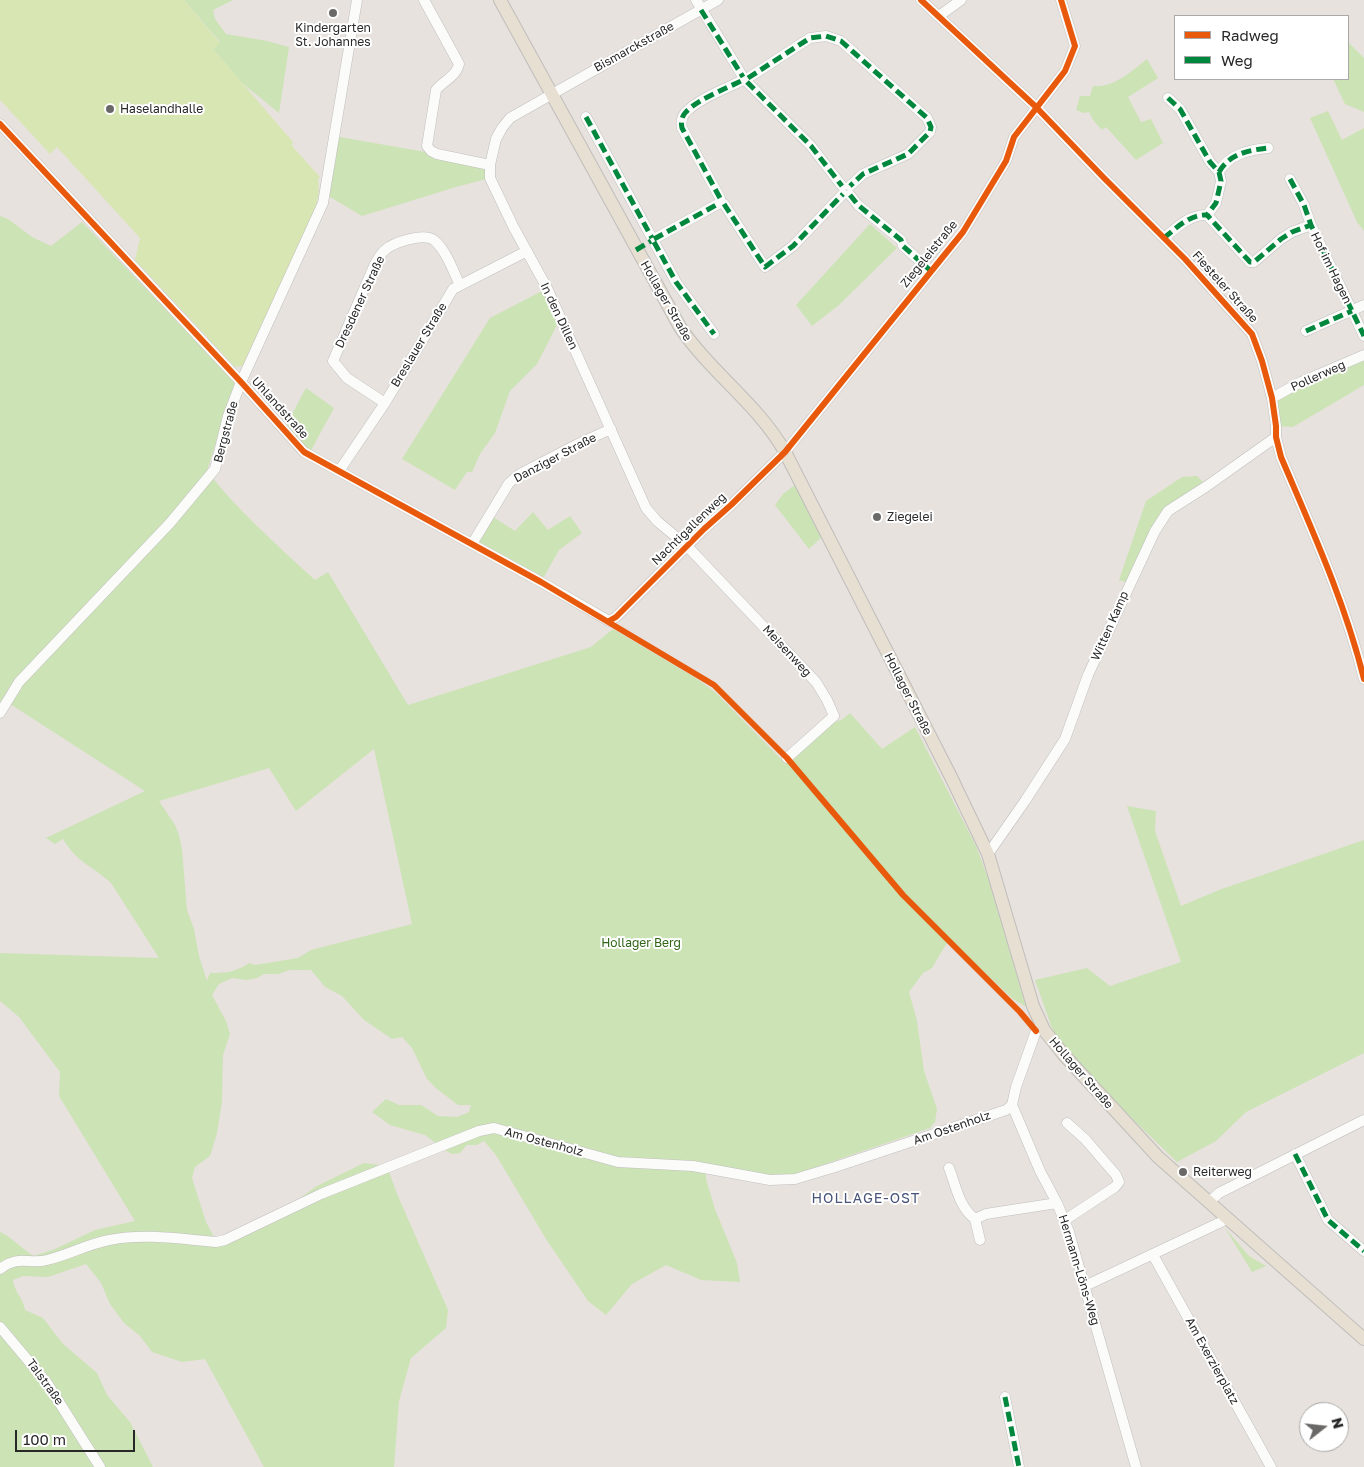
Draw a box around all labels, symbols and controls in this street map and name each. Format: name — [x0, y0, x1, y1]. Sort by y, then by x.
marker: Kindergarten St. Johannes — [327, 7, 339, 19]
legend — [1174, 15, 1349, 80]
street label: Bismarckstraße — [591, 19, 677, 75]
place label: Kindergarten St. Johannes — [295, 21, 371, 49]
text: Radweg — [1221, 26, 1279, 44]
text: Weg — [1221, 51, 1253, 69]
place label: Haselandhalle — [120, 102, 203, 116]
marker: Haselandhalle — [104, 103, 116, 115]
street label: Ziegeleistraße — [898, 218, 960, 290]
street label: Hof im Hagen — [1307, 230, 1355, 306]
street label: Fiesteler Straße — [1189, 248, 1261, 326]
street label: Dresdener Straße — [332, 254, 388, 350]
street label: Hollager Straße — [637, 258, 695, 344]
street label: In den Dillen — [537, 280, 581, 352]
street label: Breslauer Straße — [388, 300, 450, 390]
street label: Pollerweg — [1288, 358, 1348, 394]
street label: Uhlandstraße — [249, 374, 311, 442]
street label: Bergstraße — [211, 400, 241, 464]
street label: Danziger Straße — [511, 430, 599, 486]
street label: Nachtigallenweg — [649, 490, 729, 568]
place label: Ziegelei — [887, 510, 933, 524]
marker: Ziegelei — [871, 511, 883, 523]
street label: Witten Kamp — [1088, 589, 1132, 663]
street label: Meisenweg — [760, 622, 814, 680]
street label: Hollager Straße — [881, 651, 935, 737]
park label: Hollager Berg — [601, 936, 681, 950]
street label: Hollager Straße — [1046, 1034, 1116, 1112]
street label: Am Ostenholz — [912, 1108, 992, 1148]
street label: Am Ostenholz — [503, 1125, 585, 1159]
place label: Reiterweg — [1193, 1165, 1252, 1179]
marker: Reiterweg — [1177, 1166, 1189, 1178]
district label: HOLLAGE-OST — [810, 1191, 922, 1207]
street label: Hermann-Löns-Weg — [1055, 1213, 1103, 1327]
street label: Am Exerzierplatz — [1182, 1315, 1242, 1407]
street label: Talstraße — [23, 1356, 67, 1408]
north arrow — [1299, 1402, 1349, 1452]
text: N — [1328, 1416, 1348, 1430]
scale bar — [18, 1420, 138, 1452]
text: 100 m — [23, 1430, 66, 1448]

